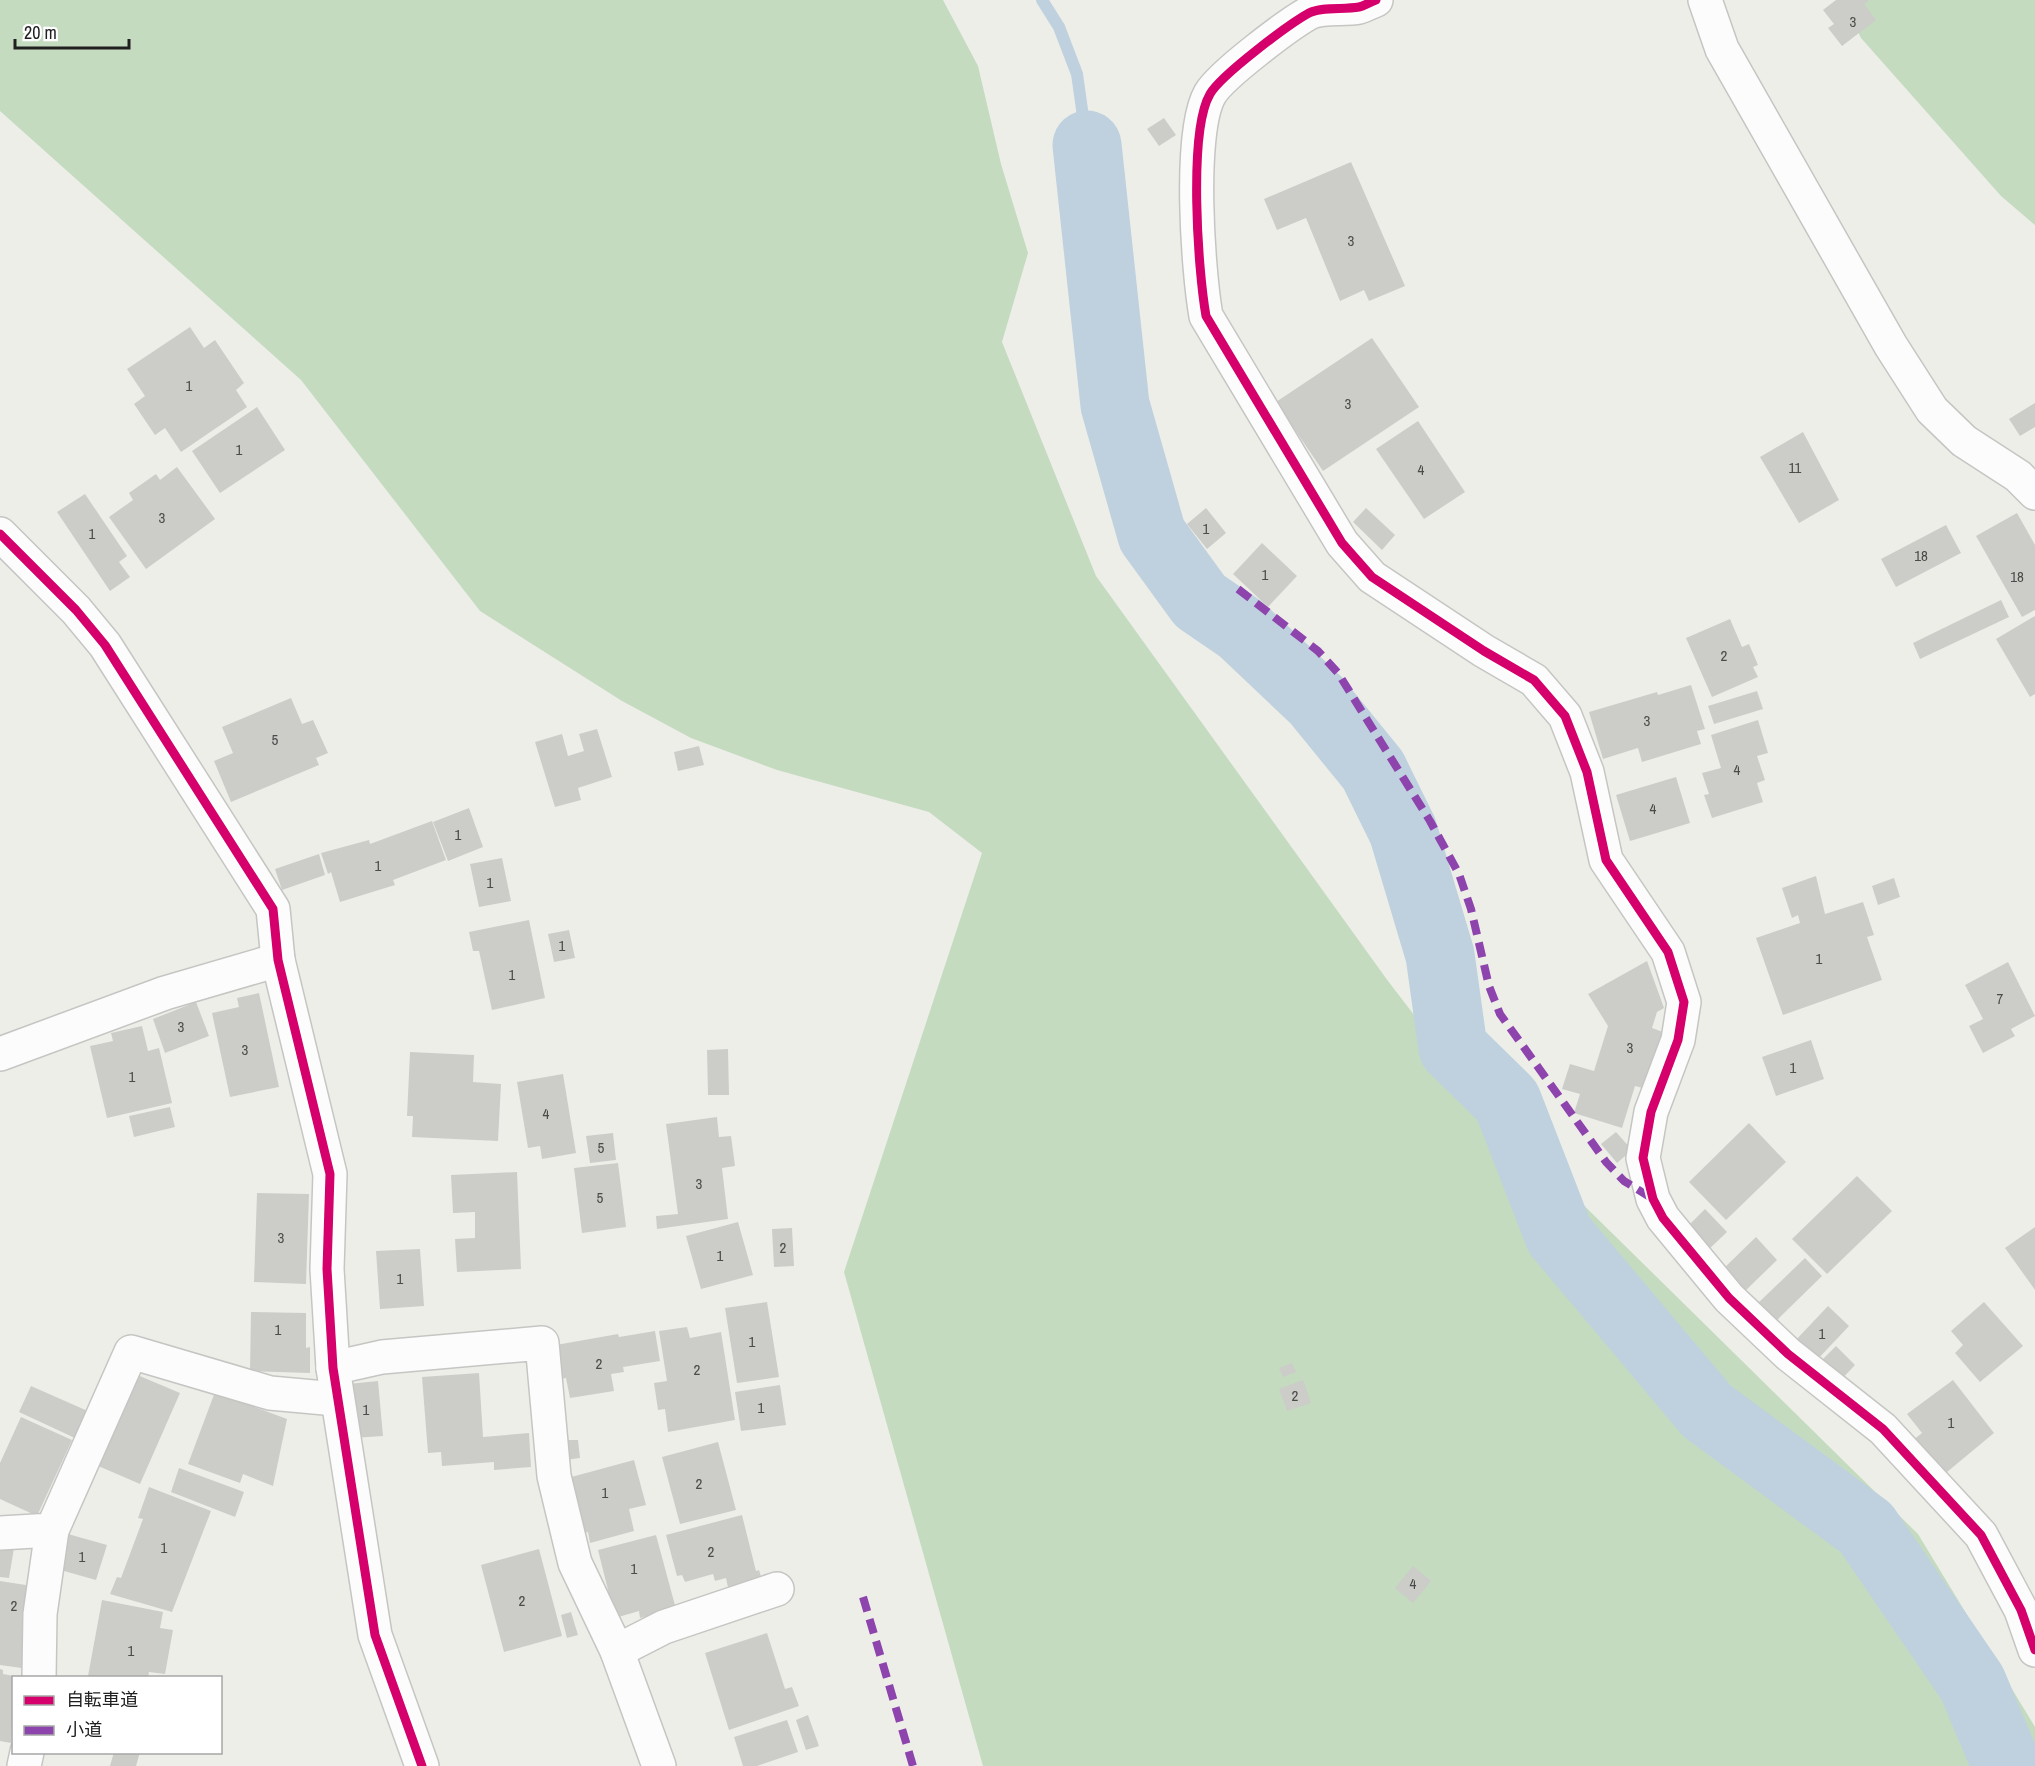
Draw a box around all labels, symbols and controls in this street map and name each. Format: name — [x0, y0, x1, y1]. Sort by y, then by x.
house number: 3 — [1850, 11, 1857, 32]
scale bar — [15, 12, 129, 50]
text: 20 m — [24, 20, 57, 45]
house number: 3 — [1348, 230, 1355, 251]
house number: 1 — [186, 375, 193, 396]
house number: 3 — [1345, 393, 1352, 414]
house number: 1 — [236, 439, 243, 460]
house number: 11 — [1789, 457, 1802, 478]
house number: 4 — [1418, 459, 1425, 480]
house number: 3 — [159, 507, 166, 528]
house number: 1 — [1203, 518, 1210, 539]
house number: 1 — [89, 523, 96, 544]
house number: 18 — [1914, 545, 1928, 566]
house number: 1 — [1262, 564, 1269, 585]
house number: 18 — [2010, 566, 2024, 587]
house number: 2 — [1721, 645, 1728, 666]
house number: 3 — [1644, 710, 1651, 731]
house number: 5 — [272, 729, 279, 750]
house number: 4 — [1734, 759, 1741, 780]
house number: 4 — [1650, 798, 1657, 819]
house number: 1 — [455, 824, 462, 845]
house number: 1 — [375, 855, 382, 876]
house number: 1 — [487, 872, 494, 893]
house number: 1 — [559, 935, 566, 956]
house number: 1 — [1816, 948, 1823, 969]
house number: 1 — [509, 964, 516, 985]
house number: 7 — [1997, 988, 2004, 1009]
house number: 3 — [178, 1016, 185, 1037]
house number: 3 — [1627, 1037, 1634, 1058]
house number: 3 — [242, 1039, 249, 1060]
house number: 1 — [1790, 1057, 1797, 1078]
house number: 1 — [129, 1066, 136, 1087]
house number: 4 — [543, 1103, 550, 1124]
house number: 5 — [598, 1137, 605, 1158]
house number: 3 — [696, 1173, 703, 1194]
house number: 5 — [597, 1187, 604, 1208]
house number: 3 — [278, 1227, 285, 1248]
house number: 2 — [780, 1237, 787, 1258]
house number: 1 — [717, 1245, 724, 1266]
house number: 1 — [397, 1268, 404, 1289]
house number: 1 — [275, 1319, 282, 1340]
house number: 1 — [1819, 1323, 1826, 1344]
house number: 1 — [749, 1331, 756, 1352]
house number: 2 — [596, 1353, 603, 1374]
house number: 2 — [694, 1359, 701, 1380]
house number: 2 — [1292, 1385, 1299, 1406]
house number: 1 — [758, 1397, 765, 1418]
house number: 1 — [363, 1399, 370, 1420]
house number: 1 — [1948, 1412, 1955, 1433]
house number: 2 — [696, 1473, 703, 1494]
house number: 1 — [602, 1482, 609, 1503]
house number: 1 — [161, 1537, 168, 1558]
house number: 2 — [708, 1541, 715, 1562]
house number: 1 — [79, 1546, 86, 1567]
house number: 1 — [631, 1558, 638, 1579]
house number: 4 — [1410, 1573, 1417, 1594]
house number: 2 — [519, 1590, 526, 1611]
house number: 2 — [11, 1595, 18, 1616]
house number: 1 — [128, 1640, 135, 1661]
legend — [12, 1676, 222, 1754]
text: 自転車道 — [66, 1687, 138, 1712]
text: 小道 — [66, 1717, 102, 1742]

